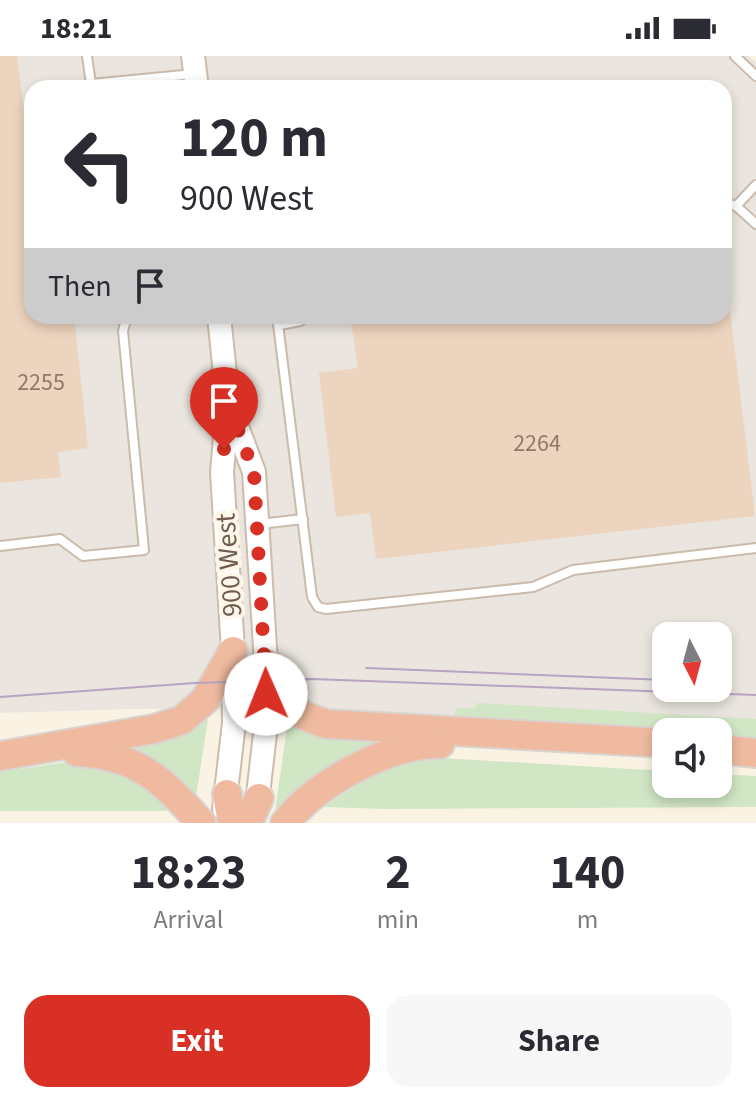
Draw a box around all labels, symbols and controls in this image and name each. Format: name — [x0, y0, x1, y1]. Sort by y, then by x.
text: 18:21 — [40, 7, 112, 50]
text: 120 m — [180, 99, 328, 178]
icon: left — [48, 112, 152, 216]
text: 900 West — [180, 173, 314, 224]
icon: arrive — [128, 264, 172, 308]
text: Then — [48, 265, 112, 308]
house number: 2255 — [17, 365, 65, 400]
pin — [190, 367, 258, 449]
icon: arrive — [202, 379, 246, 423]
house number: 2264 — [513, 426, 561, 461]
street label: 900 West — [205, 511, 253, 618]
north arrow — [652, 622, 732, 702]
map controls — [652, 622, 732, 798]
position arrow — [224, 652, 308, 736]
button: sound — [652, 718, 732, 798]
text: 18:23 — [130, 839, 246, 907]
text: 2 — [385, 839, 411, 907]
text: 140 — [549, 839, 625, 907]
text: Arrival — [153, 901, 223, 938]
text: min — [377, 901, 419, 938]
text: m — [577, 901, 598, 938]
button: Exit — [24, 995, 370, 1087]
button: Share — [386, 995, 732, 1087]

